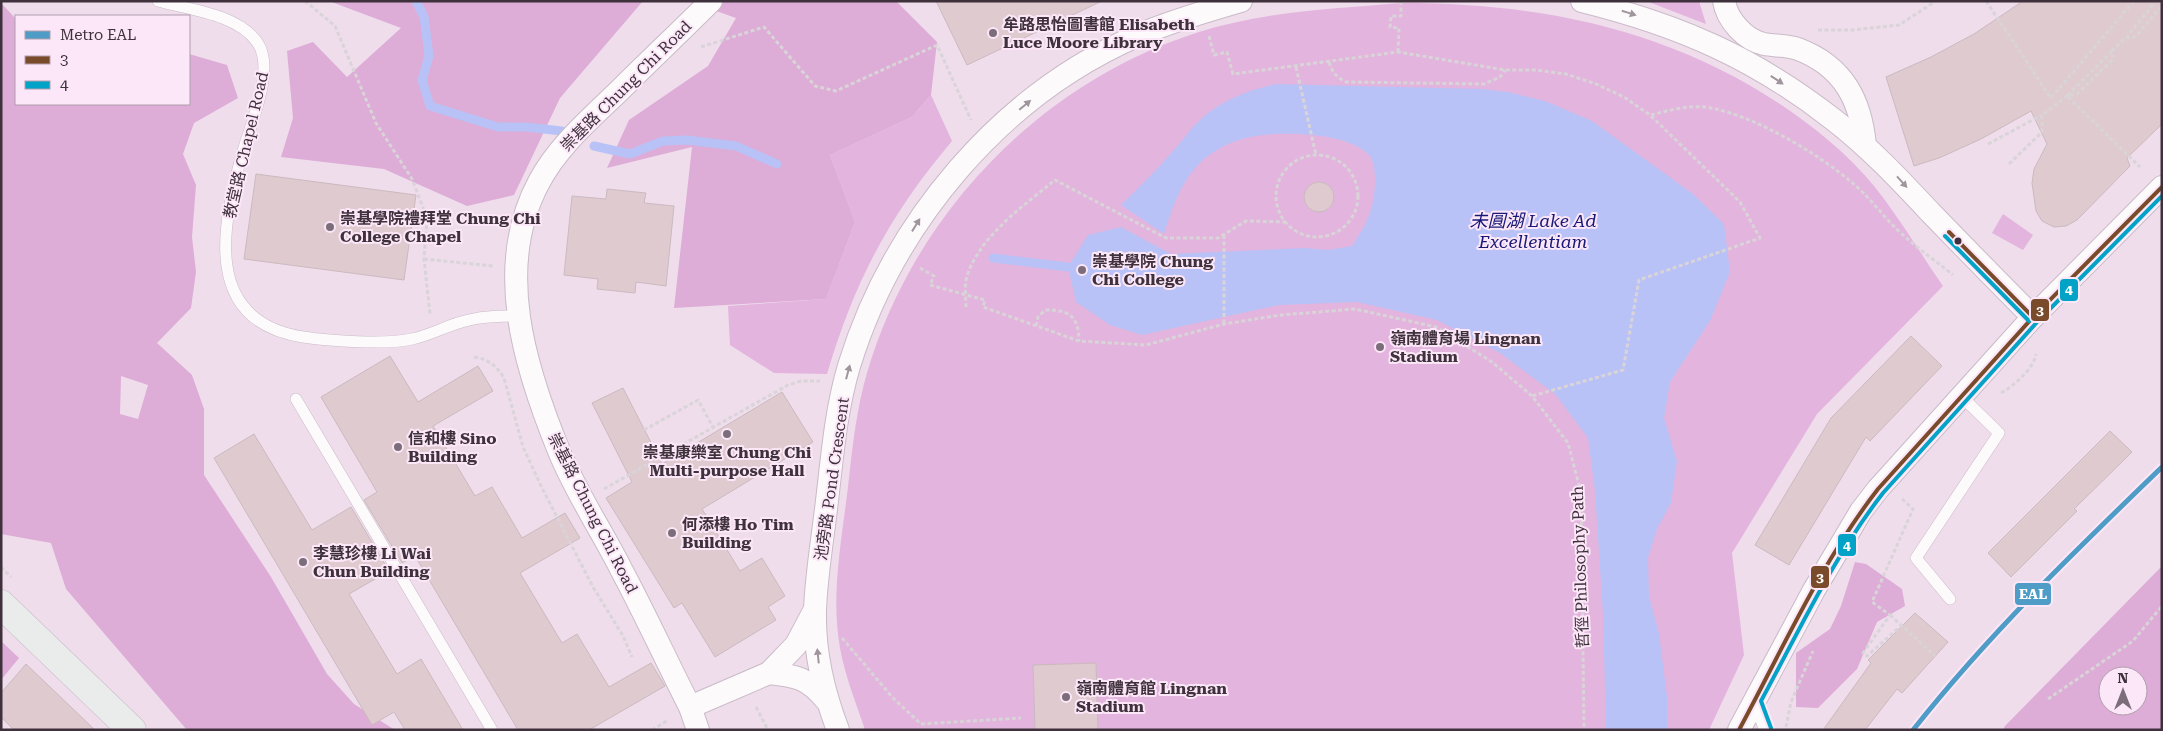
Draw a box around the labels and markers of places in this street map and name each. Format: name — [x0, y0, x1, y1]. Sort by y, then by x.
place label: 牟路思怡圖書館 Elisabeth Luce Moore Library — [1003, 15, 1195, 52]
marker: 牟路思怡圖書館 Elisabeth Luce Moore Library — [987, 27, 999, 39]
place label: 崇基學院禮拜堂 Chung Chi College Chapel — [340, 209, 541, 246]
marker: 崇基學院禮拜堂 Chung Chi College Chapel — [324, 221, 336, 233]
unlabelled marker — [1953, 236, 1963, 246]
place label: 崇基學院 Chung Chi College — [1092, 252, 1213, 289]
marker: 崇基學院 Chung Chi College — [1076, 264, 1088, 276]
place label: 嶺南體育場 Lingnan Stadium — [1390, 329, 1541, 366]
marker: 嶺南體育場 Lingnan Stadium — [1374, 341, 1386, 353]
marker: 崇基康樂室 Chung Chi Multi-purpose Hall — [721, 428, 733, 440]
place label: 信和樓 Sino Building — [408, 429, 496, 466]
marker: 信和樓 Sino Building — [392, 441, 404, 453]
place label: 崇基康樂室 Chung Chi Multi-purpose Hall — [643, 443, 812, 480]
place label: 何添樓 Ho Tim Building — [682, 515, 794, 552]
marker: 何添樓 Ho Tim Building — [666, 527, 678, 539]
place label: 李慧珍樓 Li Wai Chun Building — [313, 544, 432, 581]
marker: 李慧珍樓 Li Wai Chun Building — [297, 556, 309, 568]
place label: 嶺南體育館 Lingnan Stadium — [1076, 679, 1227, 716]
marker: 嶺南體育館 Lingnan Stadium — [1060, 691, 1072, 703]

